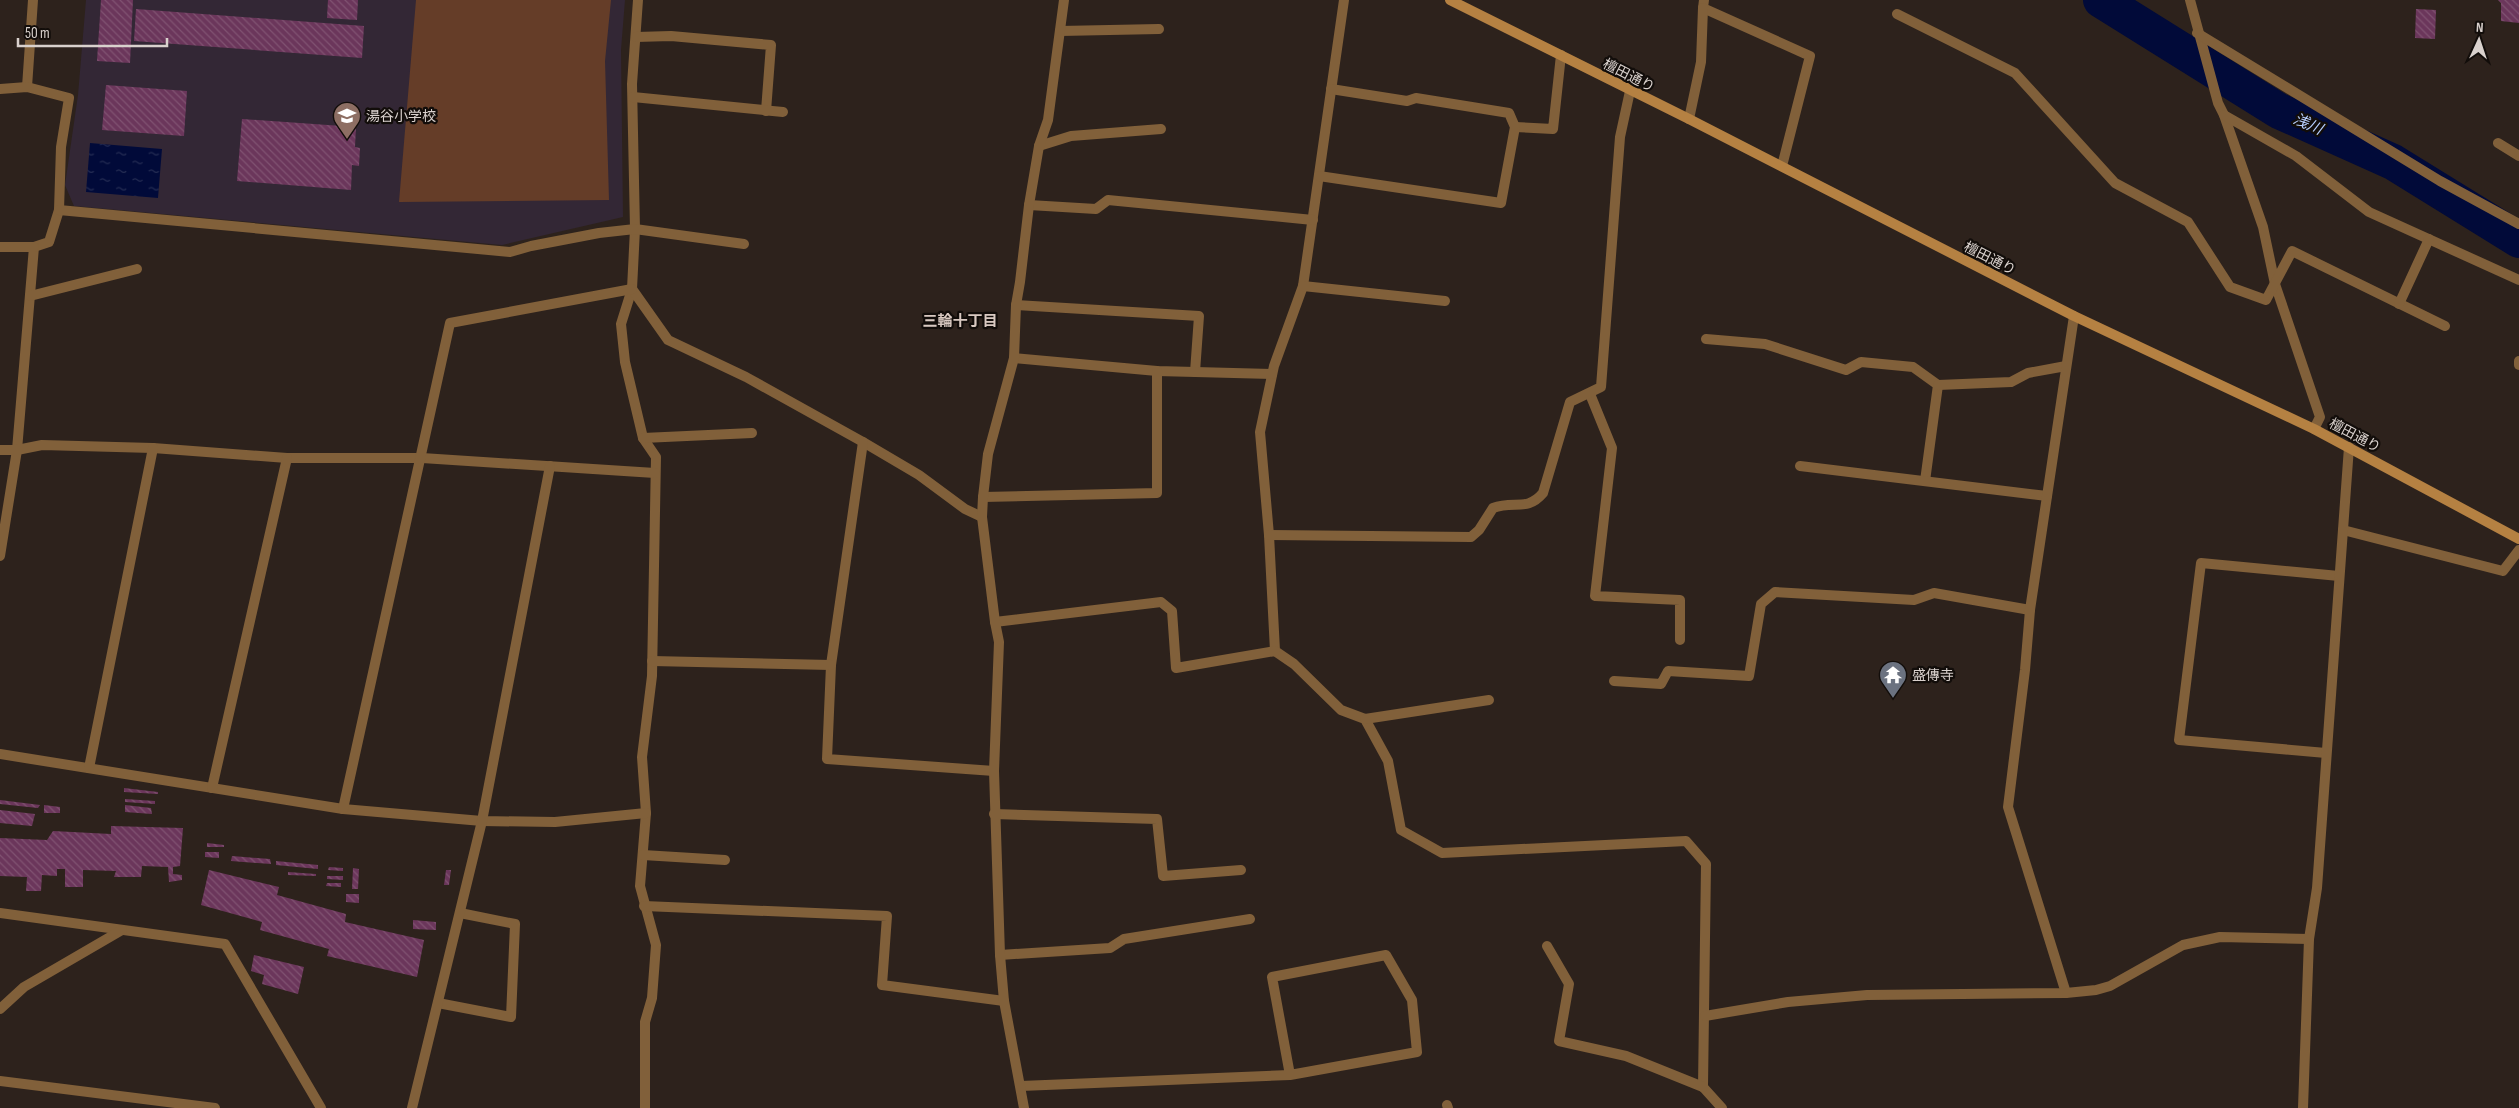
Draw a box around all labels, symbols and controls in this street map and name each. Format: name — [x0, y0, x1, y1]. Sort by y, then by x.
scale bar — [18, 15, 166, 47]
north arrow — [2454, 15, 2504, 65]
text: N — [2475, 19, 2484, 36]
text: 50 m — [25, 24, 50, 43]
street label: 檀田通り — [1600, 55, 1658, 96]
school or university icon: 湯谷小学校 — [332, 101, 362, 140]
place label: 湯谷小学校 — [366, 108, 436, 125]
water label: 浅川 — [2290, 110, 2327, 140]
street label: 檀田通り — [1961, 238, 2019, 279]
district label: 三輪十丁目 — [922, 312, 998, 331]
street label: 檀田通り — [2326, 415, 2383, 456]
temple icon: 盛傳寺 — [1878, 660, 1908, 699]
place label: 盛傳寺 — [1912, 667, 1954, 684]

